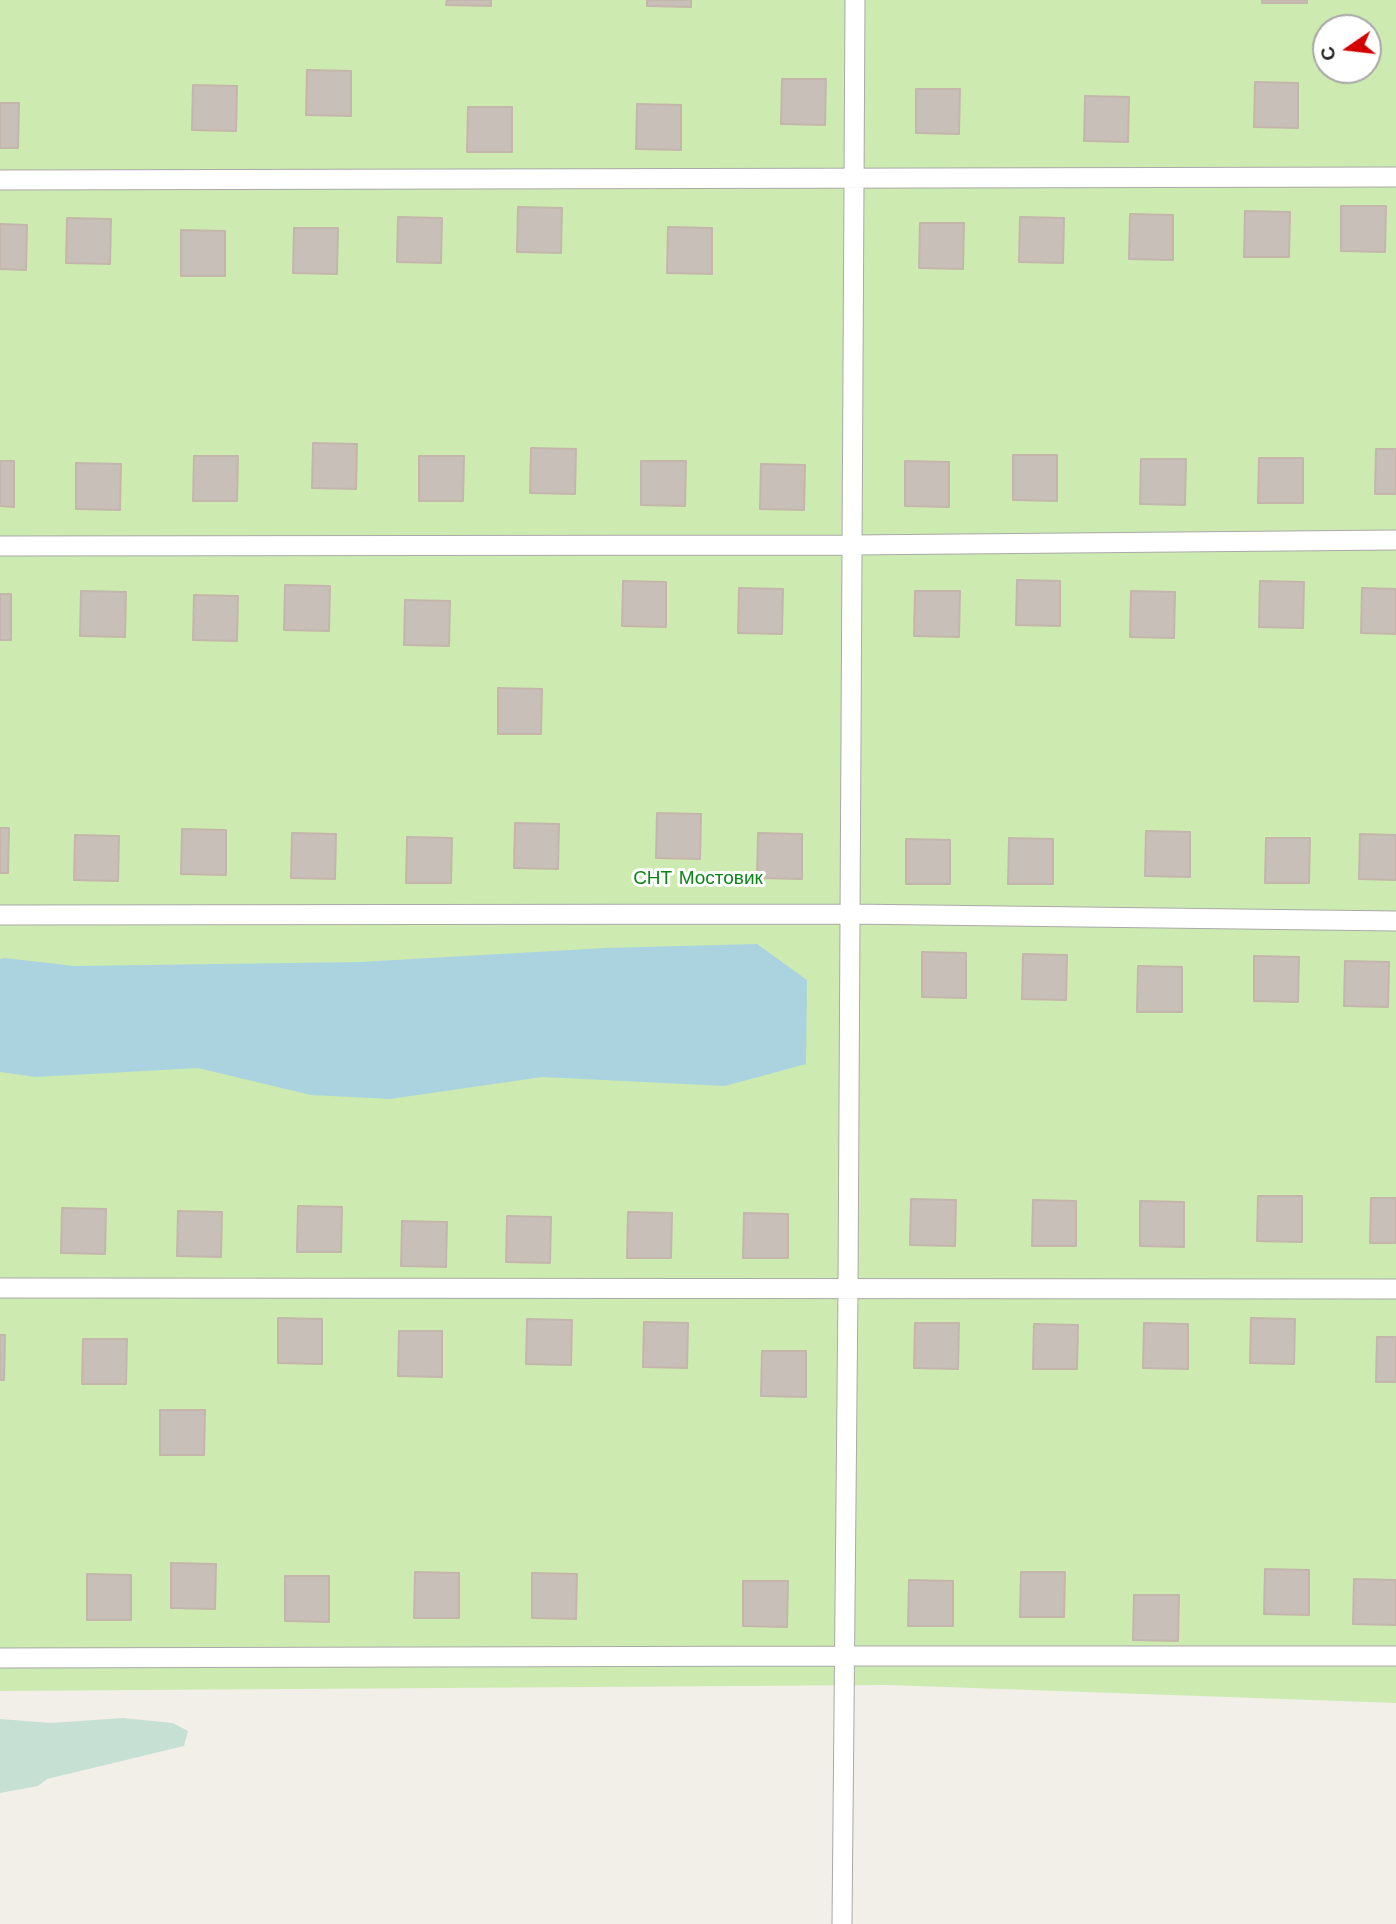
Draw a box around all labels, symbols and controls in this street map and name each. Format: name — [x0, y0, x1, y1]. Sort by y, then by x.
north arrow — [1312, 14, 1382, 84]
text: С — [1315, 44, 1341, 63]
park label: СНТ Мостовик — [633, 867, 763, 889]

